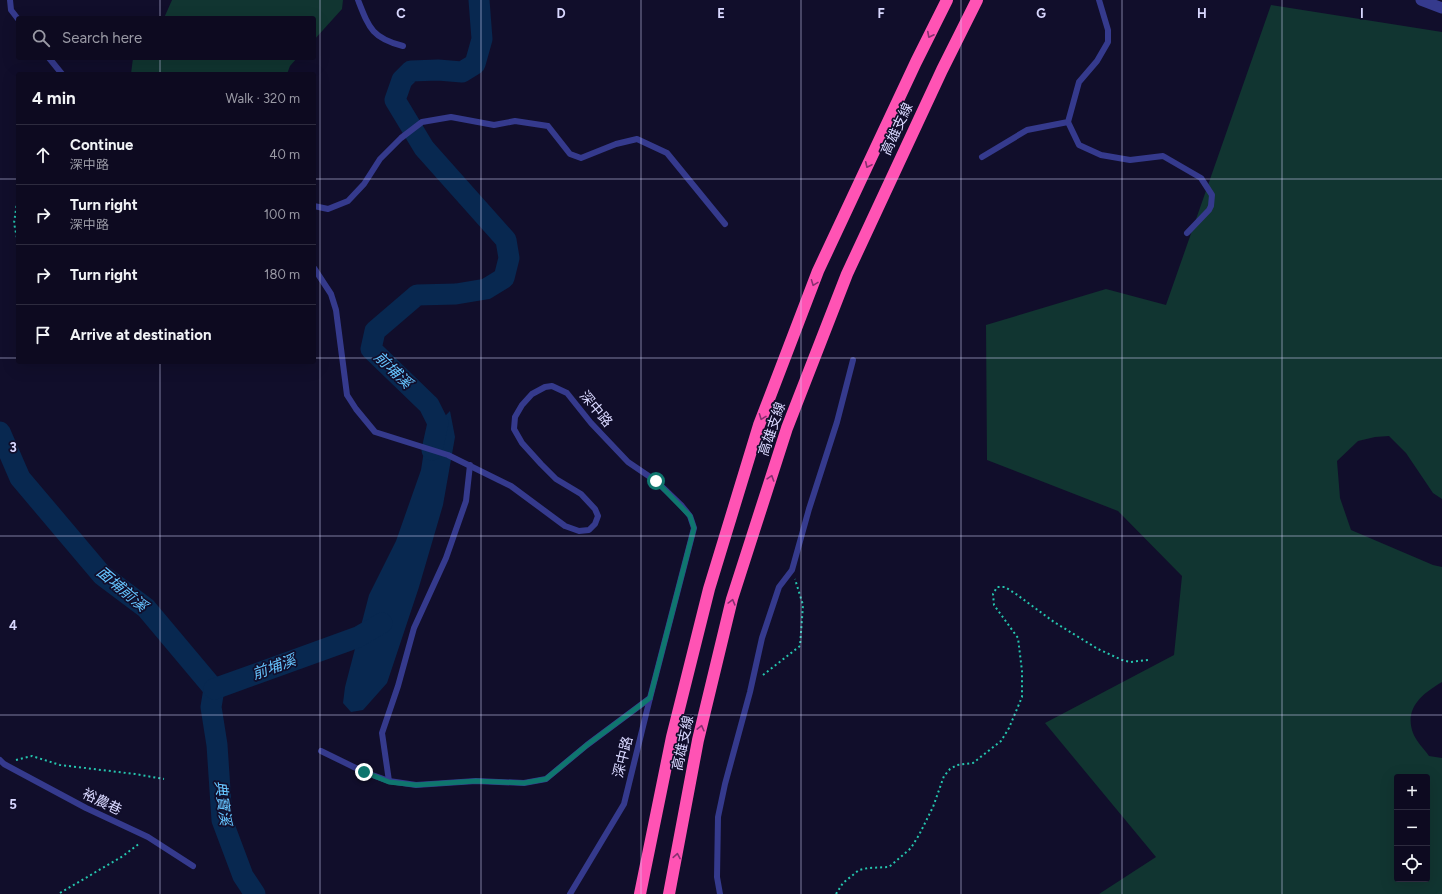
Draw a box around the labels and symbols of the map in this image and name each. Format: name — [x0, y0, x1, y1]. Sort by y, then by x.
text: C — [396, 6, 406, 21]
text: D — [556, 6, 566, 21]
text: E — [717, 6, 725, 21]
text: F — [877, 6, 885, 21]
text: G — [1036, 6, 1046, 21]
text: H — [1197, 6, 1207, 21]
text: I — [1360, 6, 1364, 21]
one-way arrow — [927, 31, 934, 38]
street label: 高雄支線 — [877, 100, 917, 158]
one-way arrow — [865, 160, 873, 168]
one-way arrow — [810, 279, 818, 286]
water label: 前埔溪 — [371, 348, 417, 393]
street label: 深中路 — [576, 387, 616, 431]
street label: 高雄支線 — [755, 400, 789, 458]
one-way arrow — [758, 414, 766, 421]
text: 3 — [9, 440, 17, 455]
route start — [647, 472, 665, 490]
one-way arrow — [766, 474, 775, 481]
water label: 面埔前溪 — [93, 563, 152, 616]
one-way arrow — [727, 599, 736, 606]
text: 4 — [9, 618, 17, 633]
water label: 前埔溪 — [250, 650, 300, 683]
street label: 高雄支線 — [669, 714, 697, 772]
one-way arrow — [696, 725, 704, 731]
street label: 深中路 — [610, 735, 636, 779]
route end — [355, 763, 373, 781]
water label: 典寶溪 — [211, 780, 235, 828]
street label: 裕農巷 — [79, 785, 125, 819]
text: 5 — [9, 797, 17, 812]
one-way arrow — [672, 853, 681, 859]

